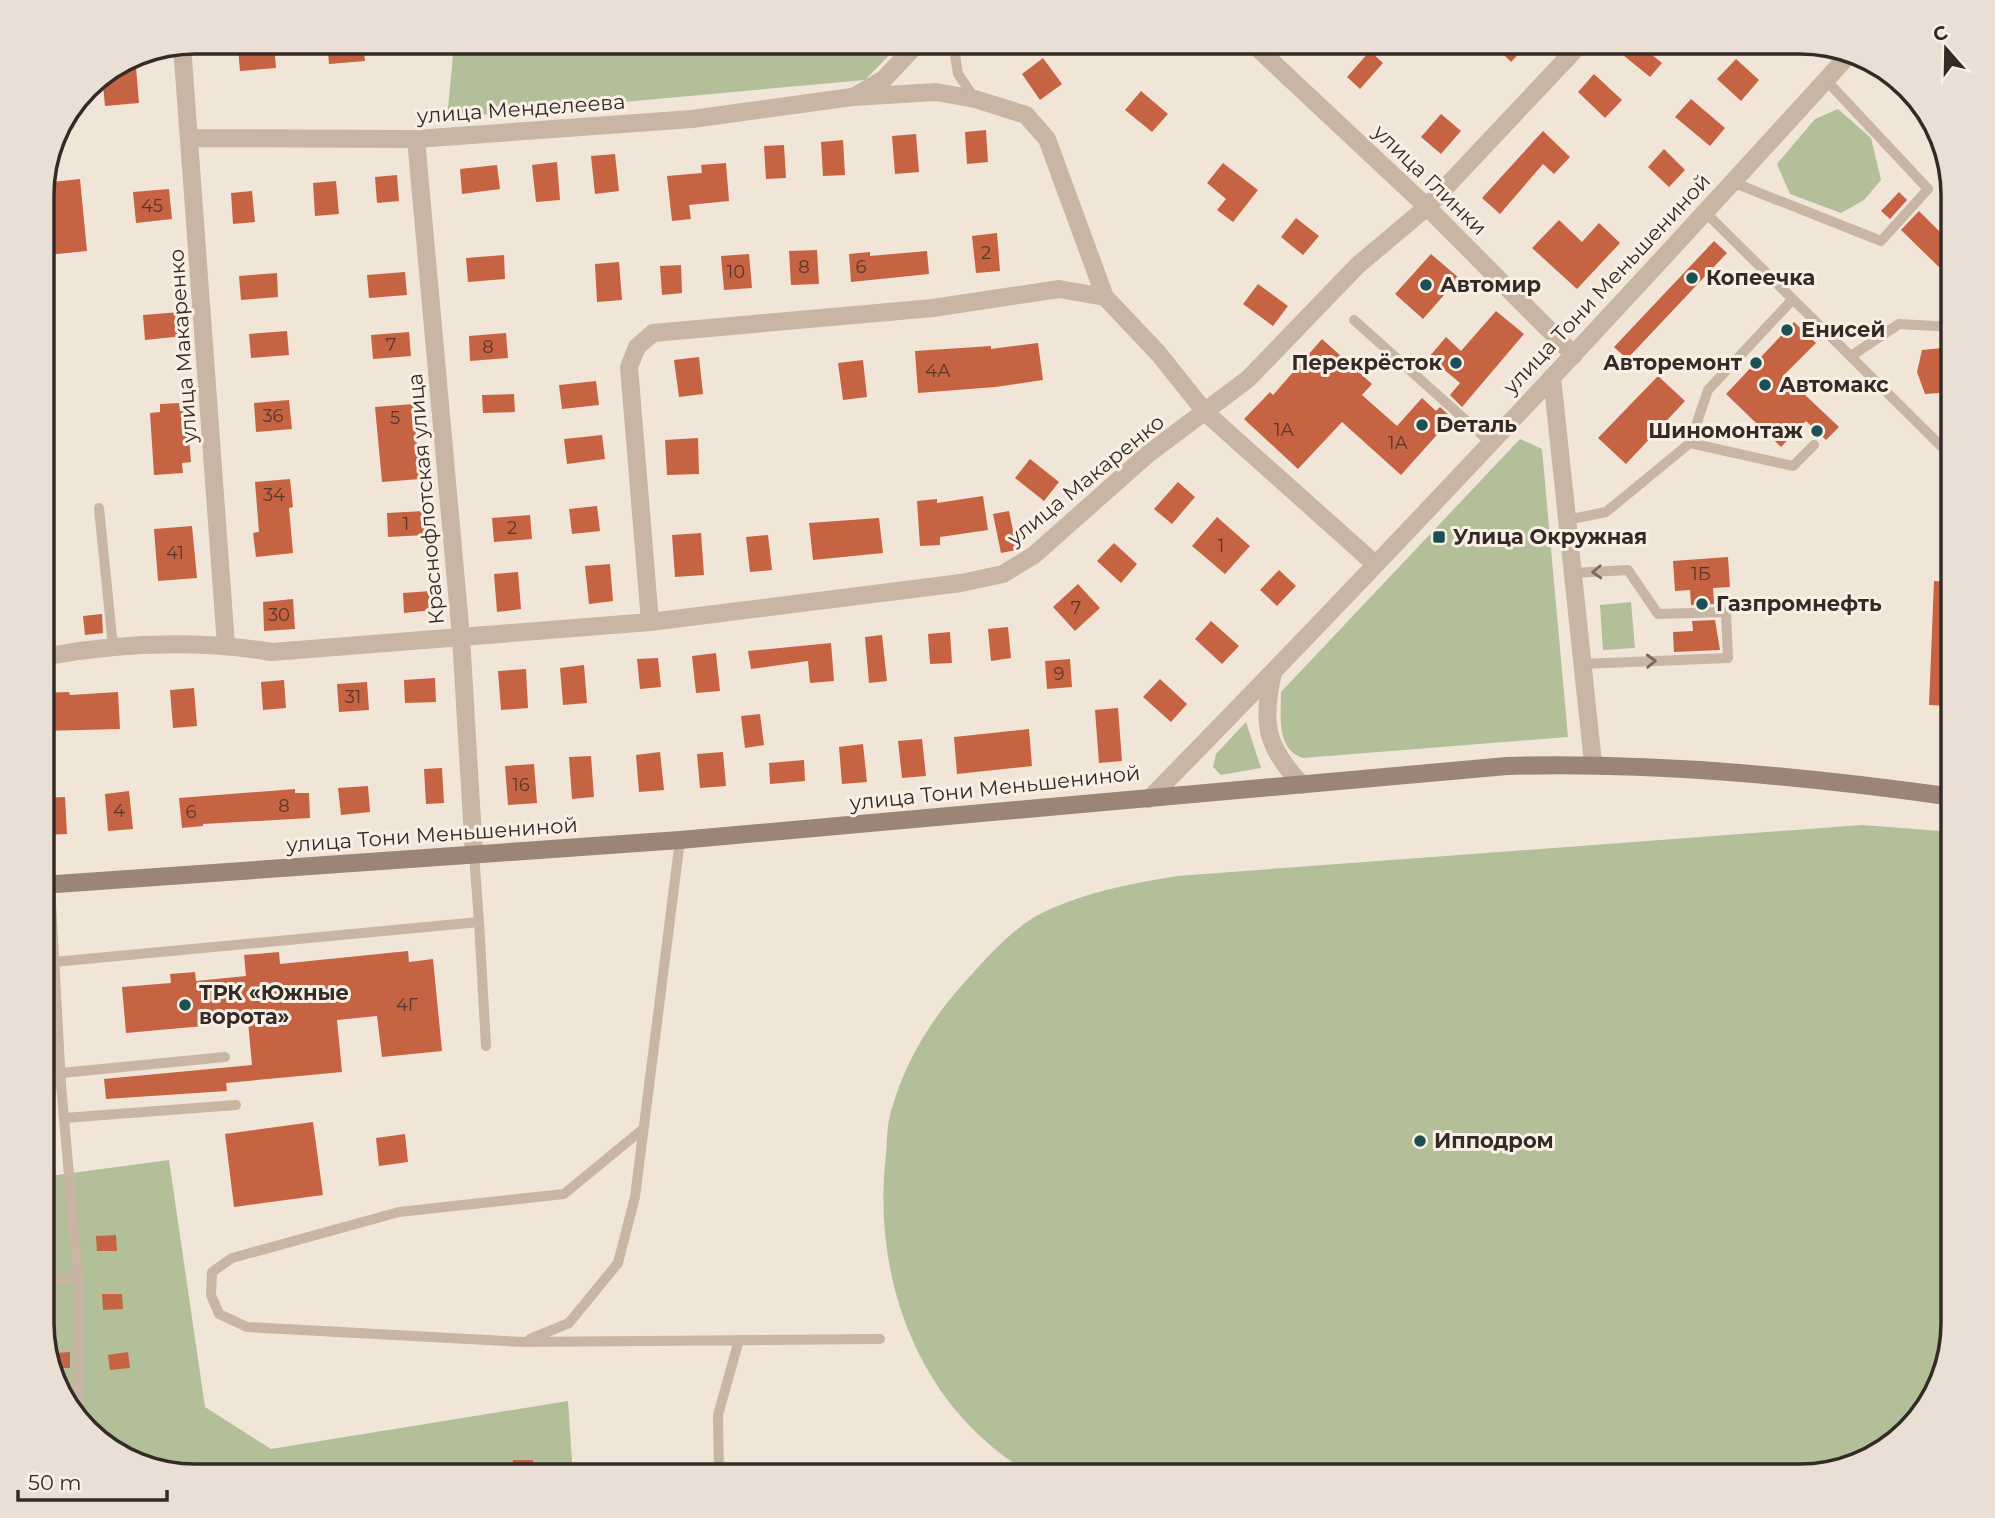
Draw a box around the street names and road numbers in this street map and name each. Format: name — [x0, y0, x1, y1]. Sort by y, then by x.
street label: улица Менделеева — [415, 89, 626, 128]
street label: улица Глинки — [1368, 118, 1492, 240]
street label: улица Тони Меньшениной — [1497, 168, 1715, 400]
street label: улица Макаренко — [163, 248, 202, 445]
street label: Краснофлотская улица — [402, 372, 449, 626]
street label: улица Макаренко — [1001, 409, 1169, 551]
street label: улица Тони Меньшениной — [847, 760, 1141, 815]
street label: улица Тони Меньшениной — [284, 812, 578, 857]

